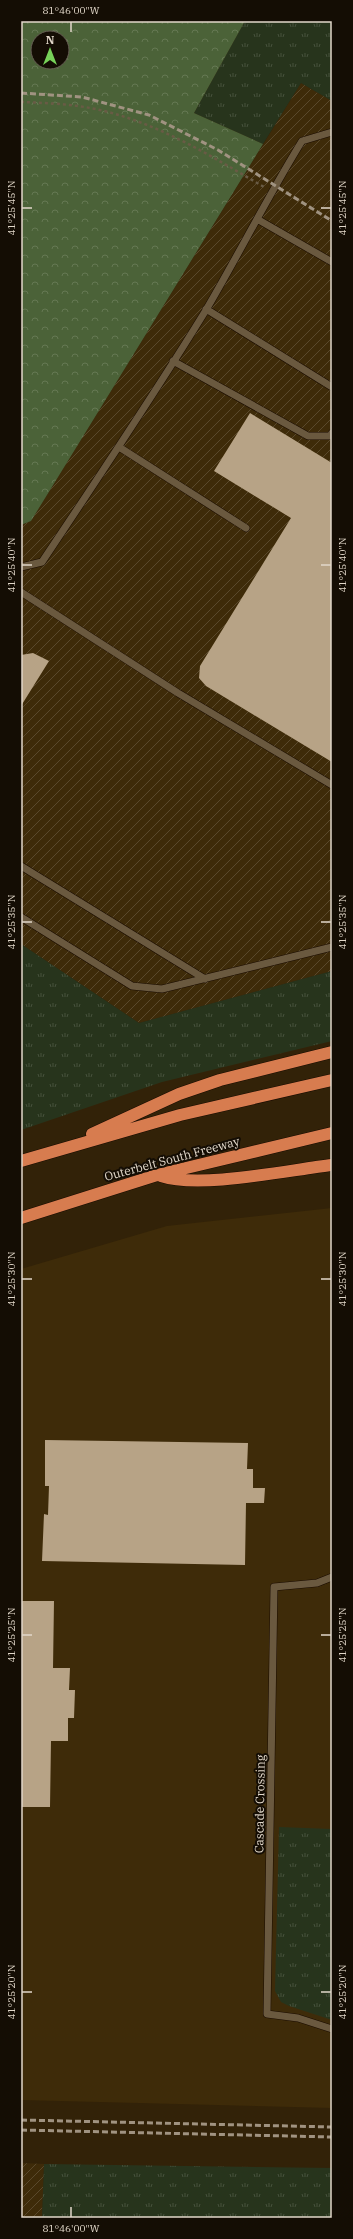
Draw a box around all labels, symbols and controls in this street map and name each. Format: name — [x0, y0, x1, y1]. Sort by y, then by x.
text: 81°46'00"W — [42, 4, 100, 17]
north arrow — [30, 30, 70, 70]
text: N — [46, 33, 55, 47]
text: 41°25'45"N — [5, 180, 18, 236]
text: 41°25'45"N — [336, 180, 349, 236]
text: 41°25'40"N — [5, 537, 18, 593]
text: 41°25'40"N — [336, 537, 349, 593]
text: 41°25'35"N — [5, 894, 18, 950]
text: 41°25'35"N — [336, 894, 349, 950]
street label: Outerbelt South Freeway — [103, 1133, 242, 1184]
text: 41°25'30"N — [5, 1251, 18, 1307]
text: 41°25'30"N — [336, 1251, 349, 1307]
text: 41°25'25"N — [5, 1607, 18, 1663]
text: 41°25'25"N — [336, 1607, 349, 1663]
street label: Cascade Crossing — [251, 1754, 268, 1853]
text: 41°25'20"N — [5, 1964, 18, 2020]
text: 41°25'20"N — [336, 1964, 349, 2020]
text: 81°46'00"W — [42, 2222, 100, 2235]

